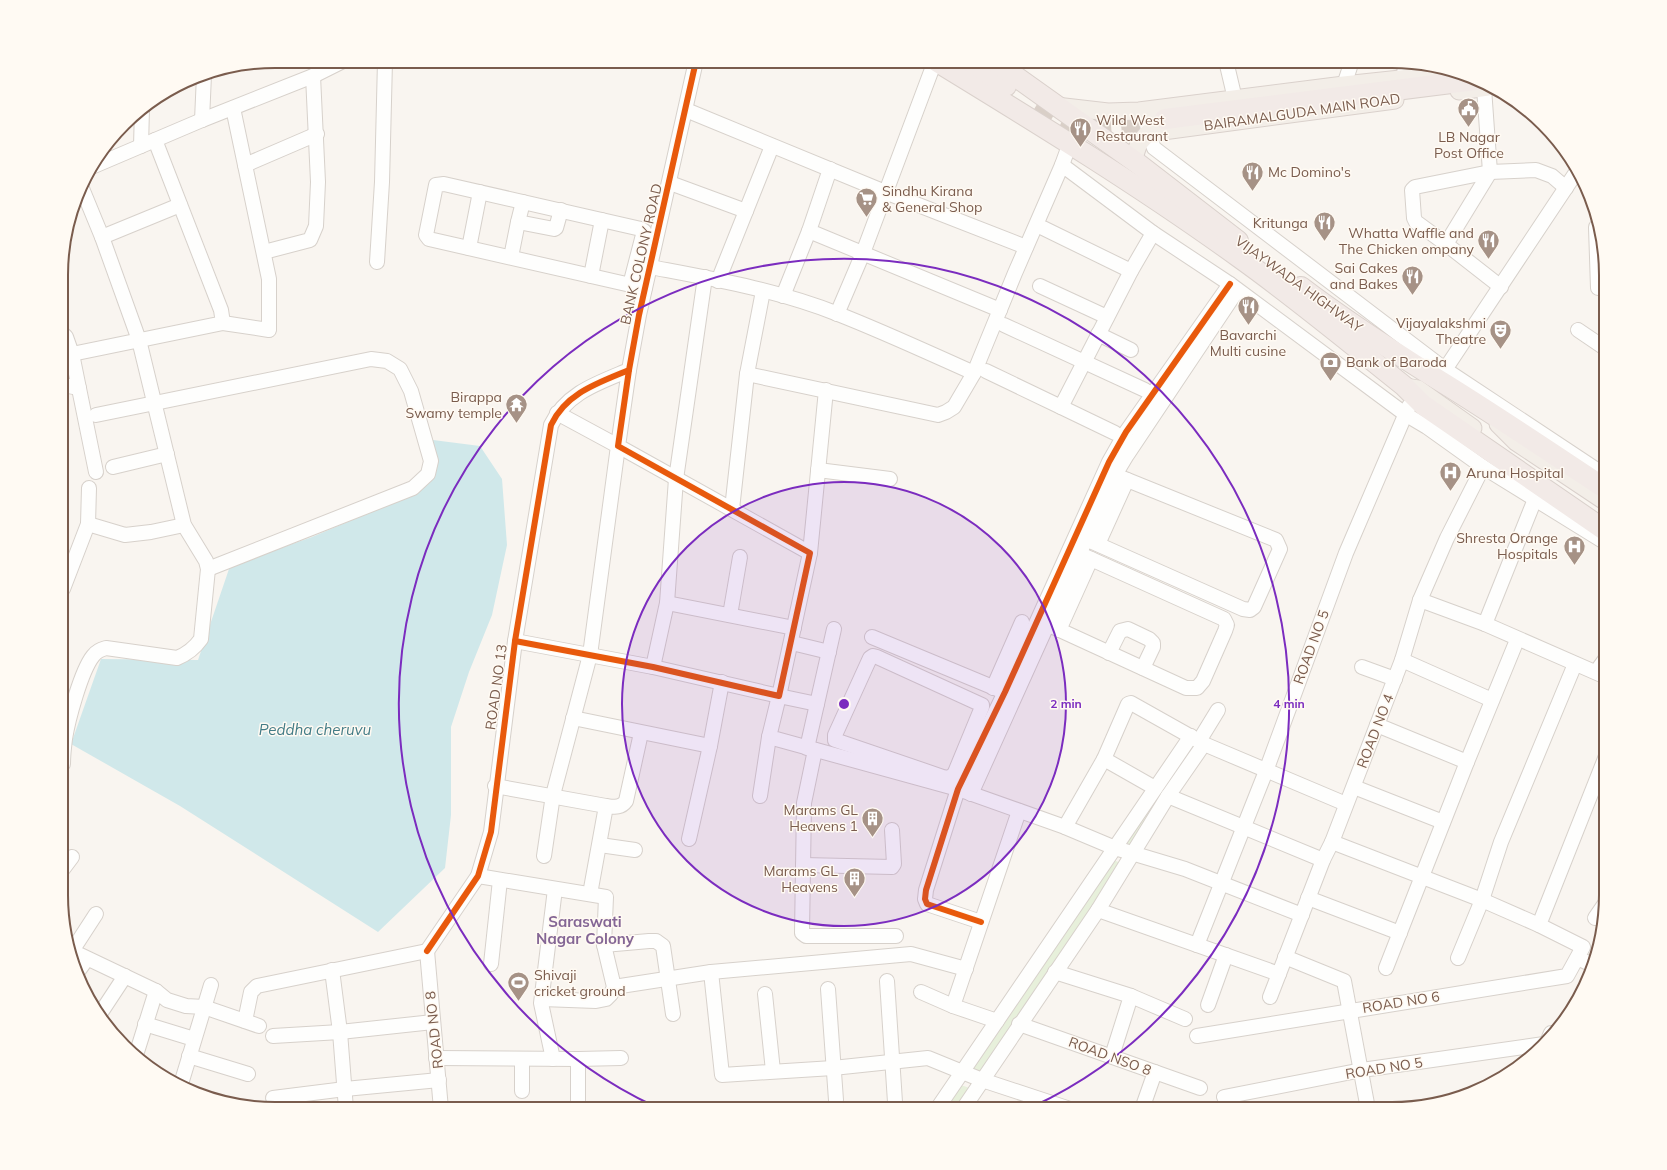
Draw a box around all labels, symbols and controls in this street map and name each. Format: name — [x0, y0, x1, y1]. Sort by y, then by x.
street label: BAIRAMALGUDA MAIN ROAD — [1203, 89, 1401, 135]
public building icon: LB Nagar Post Office — [1456, 96, 1482, 129]
place label: Wild West Restaurant — [1096, 111, 1168, 145]
restaurant icon: Wild West Restaurant — [1067, 115, 1093, 148]
place label: LB Nagar Post Office — [1434, 128, 1504, 162]
restaurant icon: Mc Domino's — [1240, 159, 1266, 192]
place label: Mc Domino's — [1268, 163, 1351, 181]
street label: BANK COLONY ROAD — [616, 182, 666, 326]
place label: Sindhu Kirana & General Shop — [882, 182, 982, 216]
supermarket icon: Sindhu Kirana & General Shop — [854, 186, 880, 219]
restaurant icon: Kritunga — [1311, 210, 1337, 243]
place label: Kritunga — [1253, 214, 1308, 232]
place label: Whatta Waffle and The Chicken ompany — [1339, 224, 1475, 258]
restaurant icon: Whatta Waffle and The Chicken ompany — [1476, 228, 1502, 261]
street label: VIJAYWADA HIGHWAY — [1232, 232, 1367, 337]
place label: Sai Cakes and Bakes — [1330, 259, 1398, 293]
restaurant icon: Sai Cakes and Bakes — [1400, 263, 1426, 296]
restaurant icon: Bavarchi Multi cusine — [1235, 294, 1261, 327]
place label: Vijayalakshmi Theatre — [1396, 314, 1486, 348]
theatre icon: Vijayalakshmi Theatre — [1488, 318, 1514, 351]
place label: Bavarchi Multi cusine — [1210, 326, 1286, 360]
bank icon: Bank of Baroda — [1317, 349, 1343, 382]
place label: Bank of Baroda — [1346, 353, 1447, 371]
place label: Birappa Swamy temple — [406, 388, 502, 422]
temple icon: Birappa Swamy temple — [504, 392, 530, 425]
hospital icon: Aruna Hospital — [1437, 460, 1463, 493]
place label: Aruna Hospital — [1466, 464, 1564, 482]
place label: Shresta Orange Hospitals — [1456, 529, 1558, 563]
hospital icon: Shresta Orange Hospitals — [1561, 533, 1587, 566]
street label: ROAD NO 5 — [1289, 607, 1333, 687]
street label: ROAD NO 13 — [481, 643, 511, 731]
street label: ROAD NO 4 — [1353, 691, 1398, 771]
text: 2 min — [1050, 696, 1082, 711]
text: 4 min — [1273, 696, 1305, 711]
centre of rings — [837, 697, 851, 711]
water label: Peddha cheruvu — [259, 720, 372, 739]
place label: Marams GL Heavens 1 — [783, 801, 858, 835]
building icon: Marams GL Heavens 1 — [860, 805, 886, 838]
place label: Marams GL Heavens — [763, 862, 838, 896]
building icon: Marams GL Heavens — [841, 866, 867, 899]
district label: Saraswati Nagar Colony — [536, 912, 635, 948]
place label: Shivaji cricket ground — [534, 966, 626, 1000]
sports icon: Shivaji cricket ground — [505, 970, 531, 1003]
street label: ROAD NO 6 — [1361, 987, 1441, 1017]
street label: ROAD NO 8 — [421, 990, 447, 1070]
street label: ROAD NSO 8 — [1066, 1033, 1154, 1079]
street label: ROAD NO 5 — [1344, 1053, 1424, 1083]

